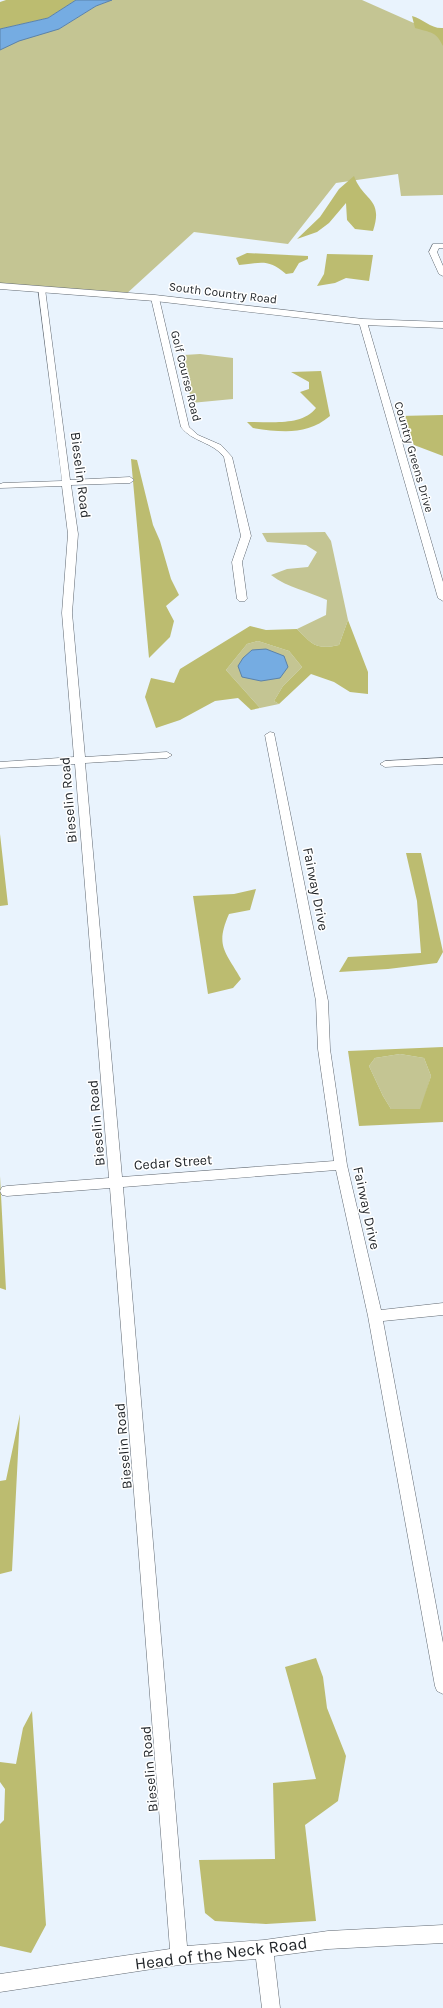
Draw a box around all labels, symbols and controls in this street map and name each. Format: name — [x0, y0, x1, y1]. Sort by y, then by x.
street label: South Country Road — [168, 279, 278, 307]
street label: Golf Course Road — [168, 329, 204, 423]
street label: Country Greens Drive — [391, 400, 437, 514]
street label: Bieselin Road — [67, 431, 94, 519]
street label: Bieselin Road — [56, 756, 81, 844]
street label: Fairway Drive — [299, 846, 332, 932]
street label: Bieselin Road — [84, 1079, 109, 1167]
street label: Cedar Street — [133, 1151, 213, 1174]
street label: Fairway Drive — [349, 1165, 384, 1251]
street label: Bieselin Road — [111, 1402, 136, 1490]
street label: Bieselin Road — [137, 1725, 162, 1813]
street label: Head of the Neck Road — [133, 1932, 309, 1974]

